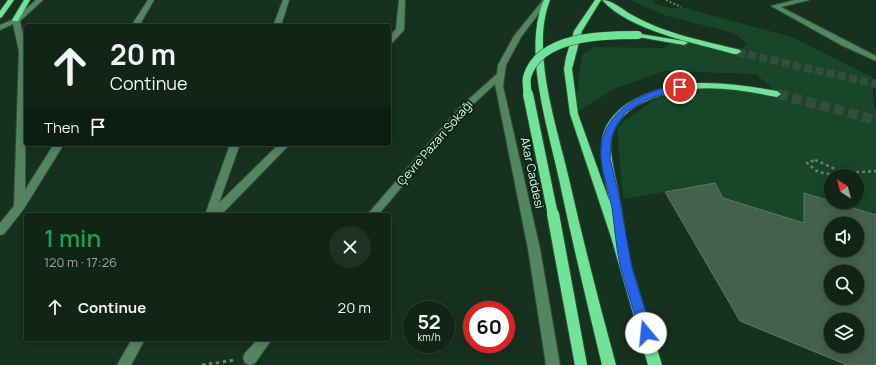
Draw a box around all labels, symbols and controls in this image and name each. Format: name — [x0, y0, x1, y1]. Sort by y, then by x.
text: 20 m — [110, 35, 176, 73]
icon: ahead — [44, 40, 96, 92]
pin — [663, 70, 697, 104]
text: Continue — [110, 71, 188, 95]
icon: arrive — [669, 76, 691, 98]
street label: Çevre Pazarı Sokağı — [393, 96, 476, 189]
icon: arrive — [87, 116, 109, 138]
text: Then — [44, 117, 79, 138]
street label: Akar Caddesi — [517, 136, 548, 210]
north arrow — [824, 169, 864, 209]
map controls — [824, 169, 864, 353]
button: sound — [824, 217, 864, 257]
text: 1 min — [44, 221, 101, 254]
button: close — [329, 226, 371, 268]
text: 120 m · 17:26 — [44, 253, 117, 271]
button: search — [824, 265, 864, 305]
icon: ahead — [44, 296, 66, 318]
text: Continue — [78, 297, 146, 318]
text: 20 m — [338, 297, 371, 318]
speed limit sign: 60 — [463, 301, 515, 353]
text: 52 — [417, 308, 441, 335]
position arrow — [625, 312, 667, 354]
button: layers — [824, 313, 864, 353]
text: km/h — [417, 330, 441, 344]

